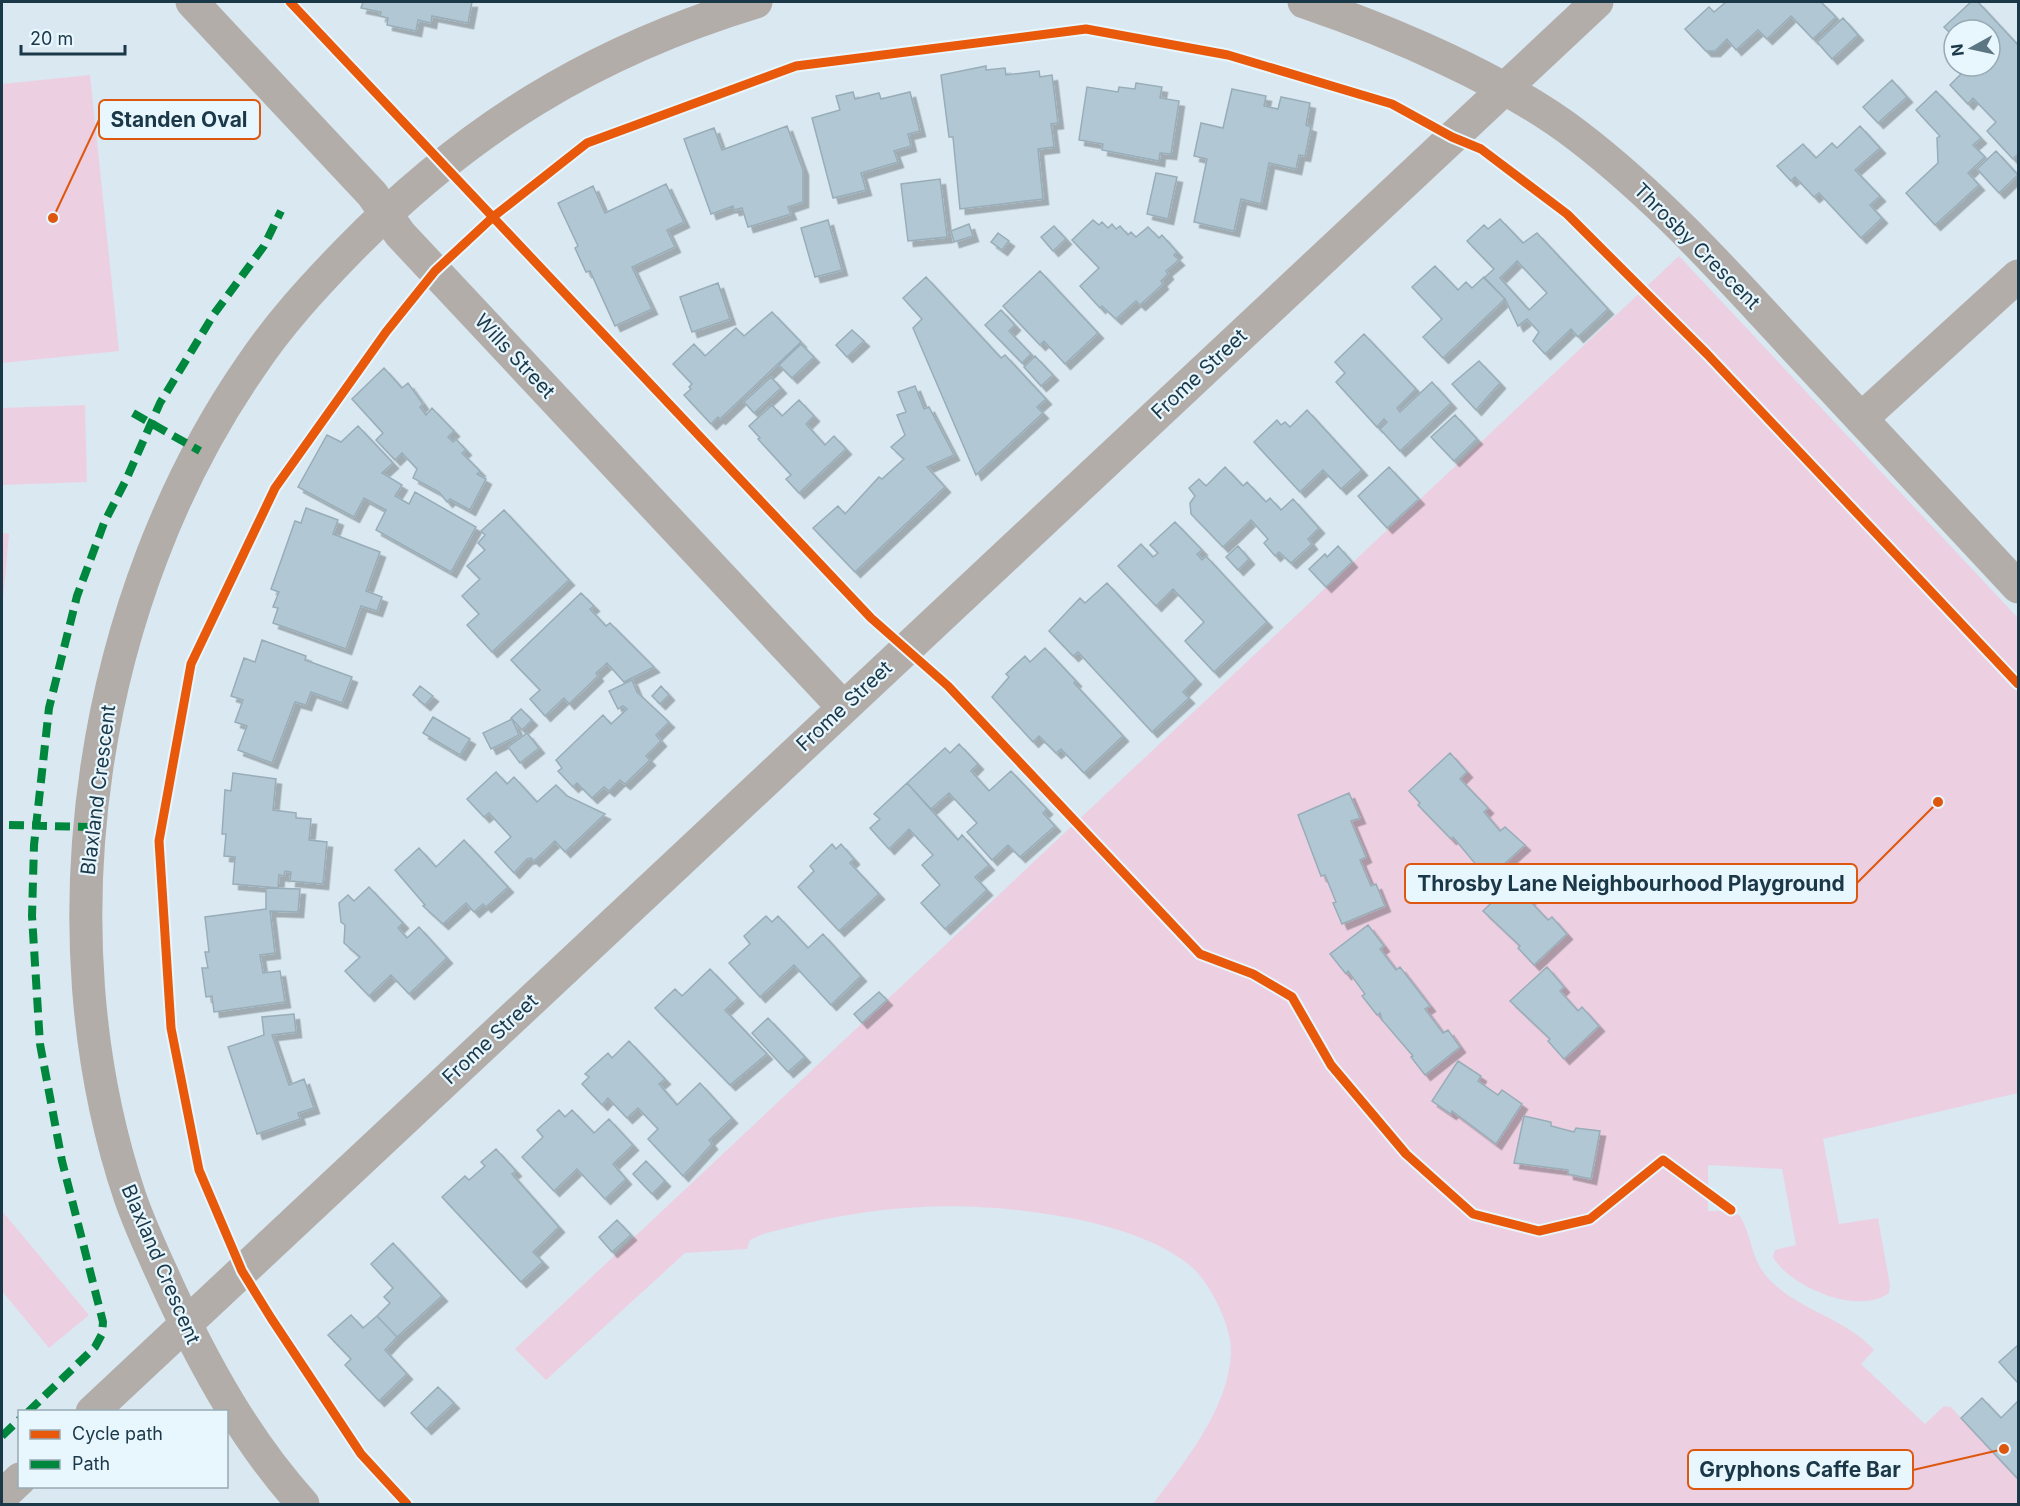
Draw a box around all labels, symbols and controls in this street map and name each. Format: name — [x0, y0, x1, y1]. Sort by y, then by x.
scale bar — [21, 18, 124, 56]
north arrow — [1942, 18, 2002, 78]
text: 20 m — [30, 28, 73, 49]
text: N — [1946, 43, 1968, 58]
callout: Standen Oval — [99, 100, 260, 139]
text: Standen Oval — [110, 107, 248, 132]
street label: Throsby Crescent — [1629, 178, 1765, 314]
street label: Wills Street — [470, 309, 561, 404]
street label: Frome Street — [1146, 323, 1252, 424]
street label: Frome Street — [791, 655, 897, 756]
street label: Blaxland Crescent — [76, 703, 120, 876]
callout: Throsby Lane Neighbourhood Playground — [1405, 864, 1857, 903]
text: Throsby Lane Neighbourhood Playground — [1417, 871, 1845, 896]
street label: Frome Street — [437, 988, 543, 1089]
street label: Blaxland Crescent — [116, 1180, 206, 1348]
legend — [18, 1410, 228, 1488]
text: Cycle path — [72, 1423, 163, 1444]
callout: Gryphons Caffe Bar — [1688, 1450, 1913, 1489]
text: Path — [72, 1453, 110, 1474]
text: Gryphons Caffe Bar — [1699, 1457, 1901, 1482]

